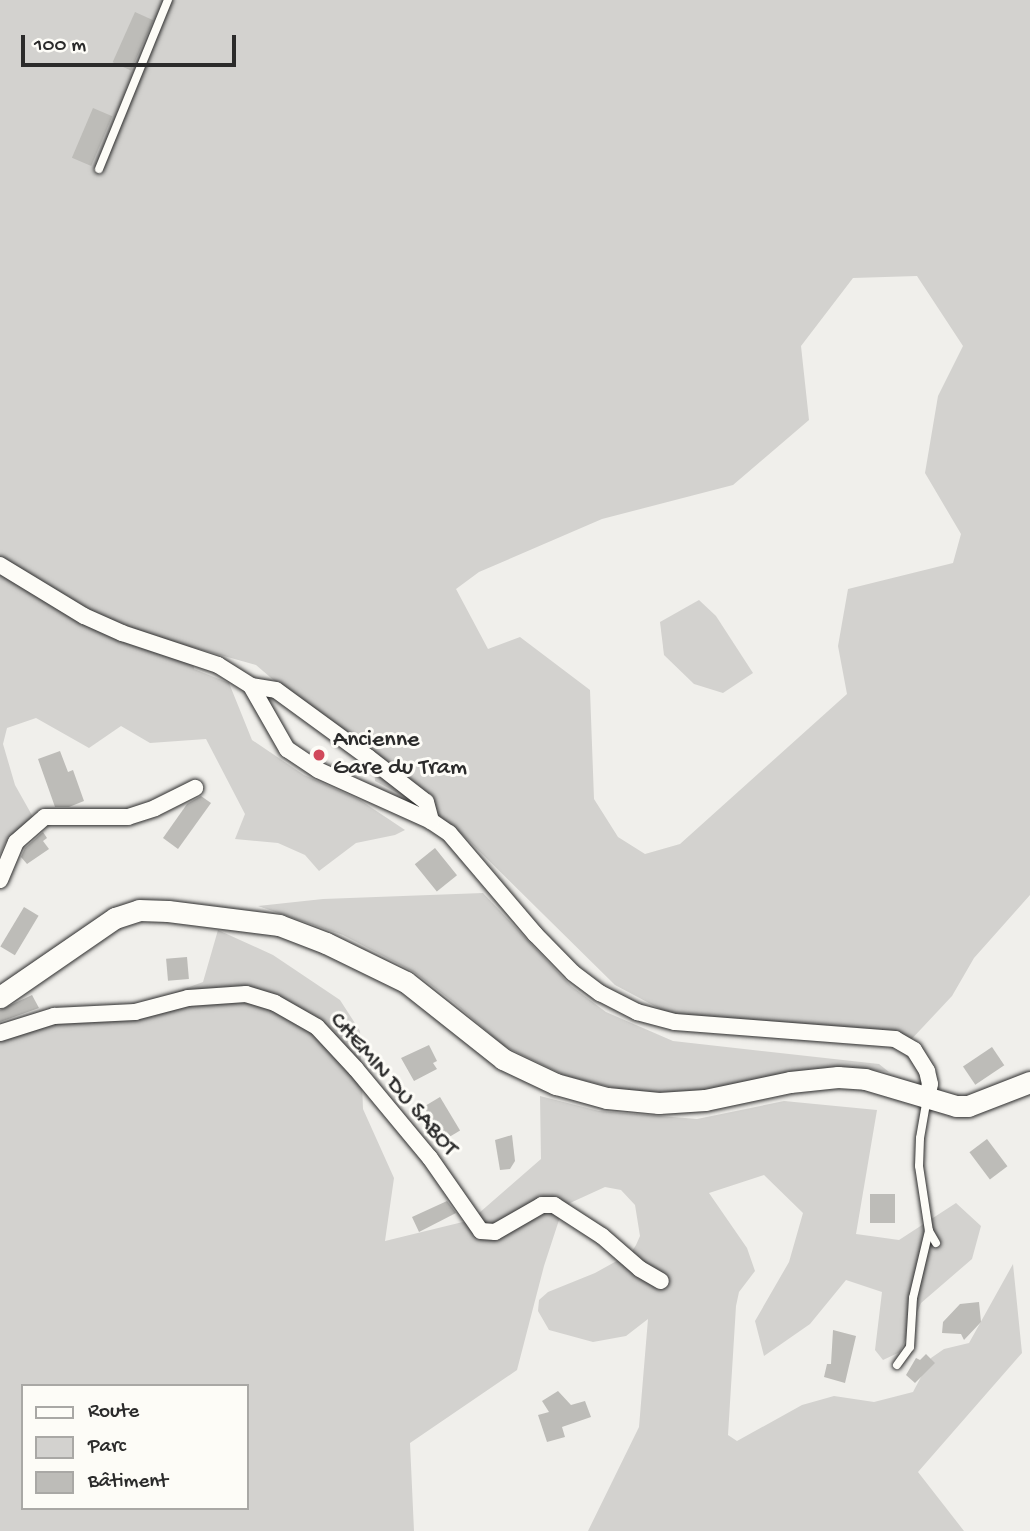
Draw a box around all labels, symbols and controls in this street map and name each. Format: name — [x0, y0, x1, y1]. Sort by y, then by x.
scale bar — [24, 21, 240, 65]
text: 100 m — [34, 34, 86, 59]
place label: Ancienne Gare du Tram — [333, 727, 467, 783]
marker: Ancienne Gare du Tram — [311, 747, 327, 763]
street label: CHEMIN DU SABOT — [322, 1007, 464, 1163]
legend — [21, 1384, 248, 1510]
text: Route — [88, 1400, 139, 1425]
text: Parc — [88, 1435, 126, 1460]
text: Bâtiment — [88, 1470, 168, 1495]

